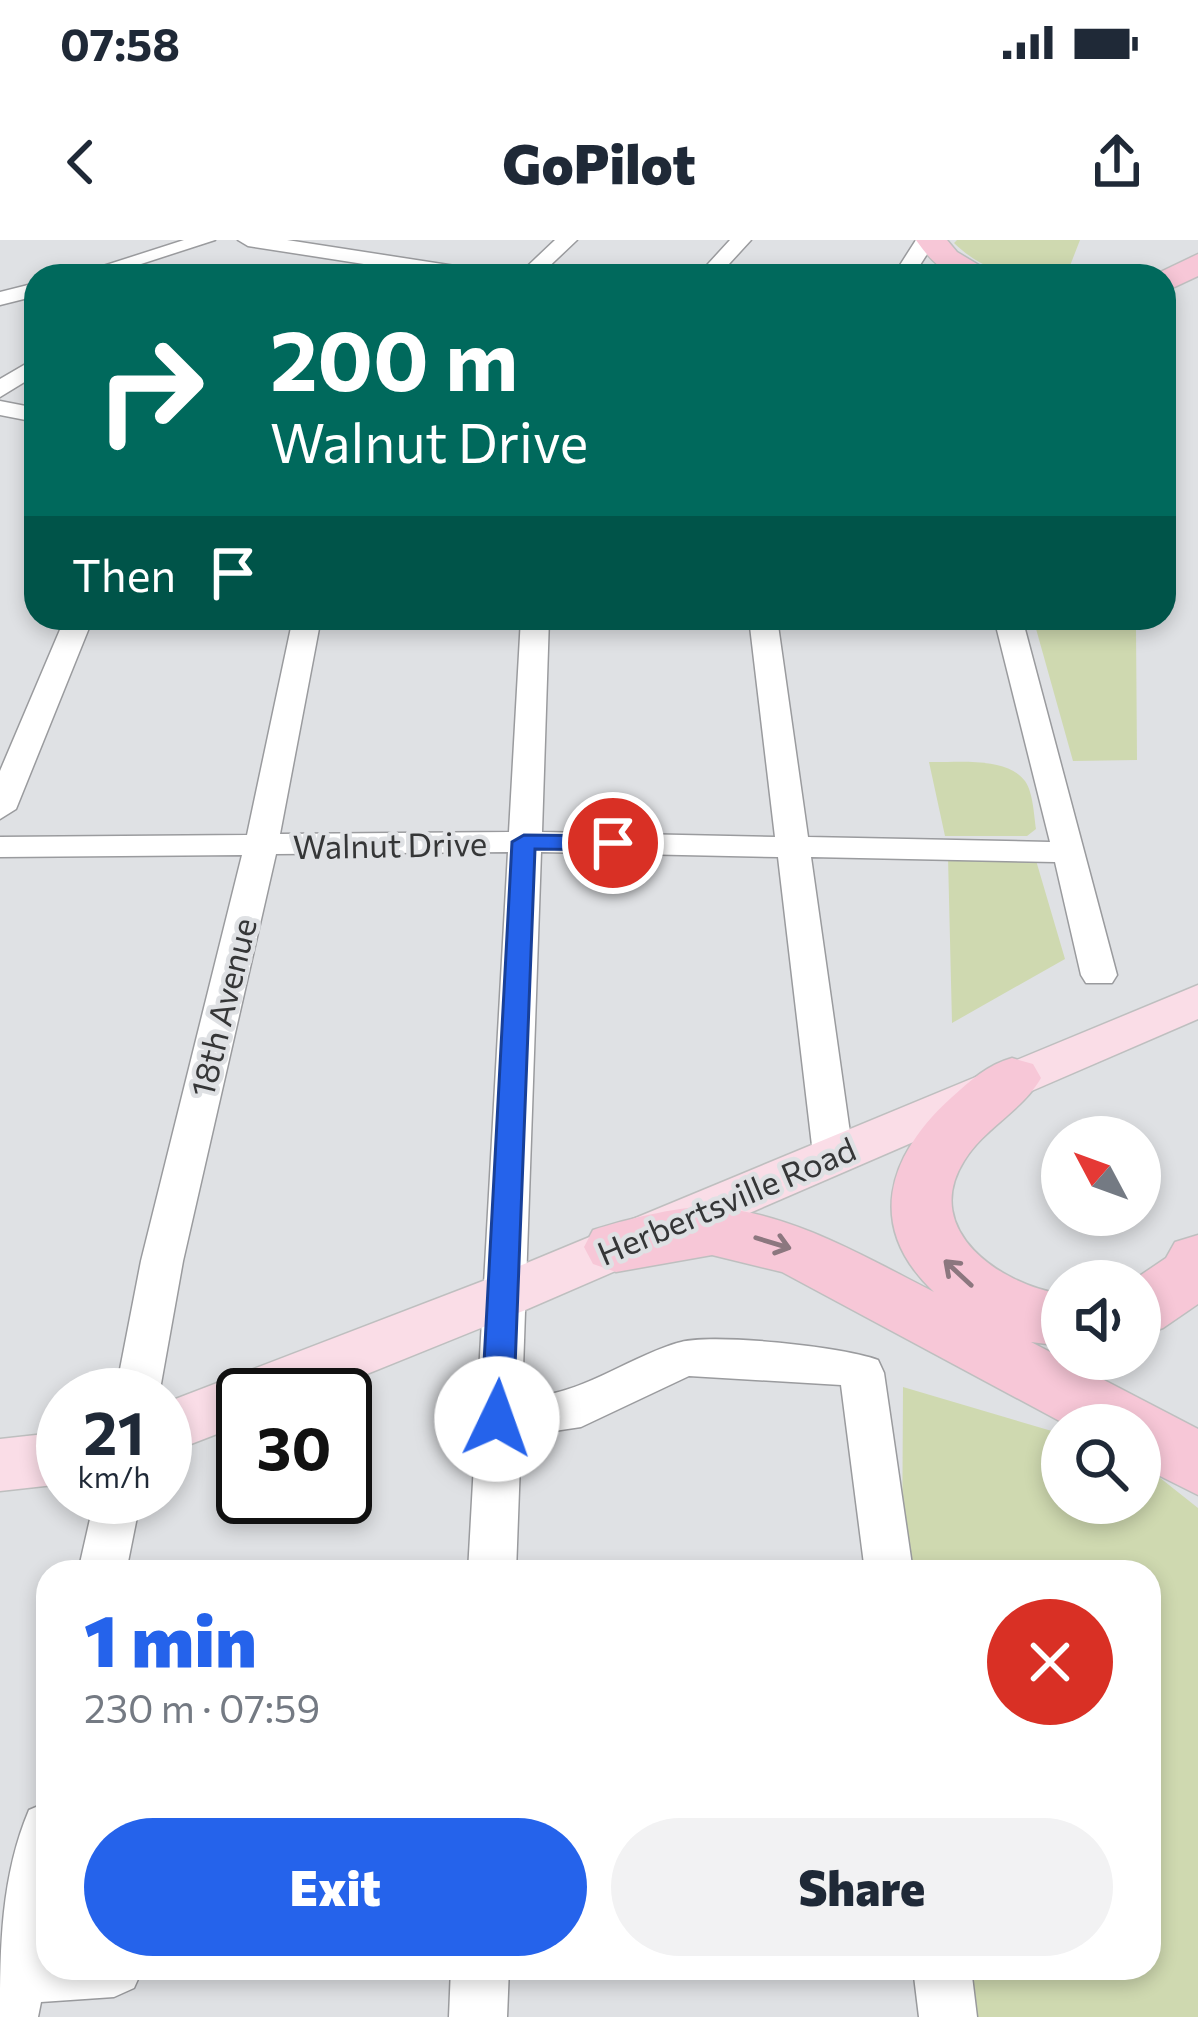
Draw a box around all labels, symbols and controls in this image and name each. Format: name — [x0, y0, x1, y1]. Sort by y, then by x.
text: 07:58 — [60, 15, 180, 70]
icon: back — [48, 129, 114, 195]
text: GoPilot — [502, 129, 696, 195]
icon: share — [1084, 129, 1150, 195]
text: 200 m — [270, 306, 518, 408]
icon: right — [72, 312, 228, 468]
text: Walnut Drive — [270, 408, 588, 474]
icon: arrive — [200, 540, 266, 606]
text: Then — [72, 546, 176, 601]
pin — [562, 792, 664, 894]
icon: arrive — [580, 810, 646, 876]
street label: Walnut Drive — [292, 822, 488, 866]
street label: 18th Avenue — [180, 913, 264, 1101]
north arrow — [1041, 1116, 1161, 1236]
map controls — [1041, 1116, 1161, 1524]
street label: Herbertsville Road — [591, 1127, 861, 1273]
one-way arrow — [753, 1234, 791, 1256]
one-way arrow — [944, 1260, 973, 1288]
button: sound — [1041, 1260, 1161, 1380]
position arrow — [434, 1356, 560, 1482]
speed limit sign: 30 — [216, 1368, 372, 1524]
text: 21 — [83, 1394, 145, 1467]
button: search — [1041, 1404, 1161, 1524]
text: km/h — [78, 1457, 150, 1494]
text: 1 min — [84, 1594, 257, 1682]
button: close — [987, 1599, 1113, 1725]
text: 230 m · 07:59 — [84, 1683, 320, 1731]
button: Exit — [84, 1818, 587, 1956]
button: Share — [611, 1818, 1113, 1956]

